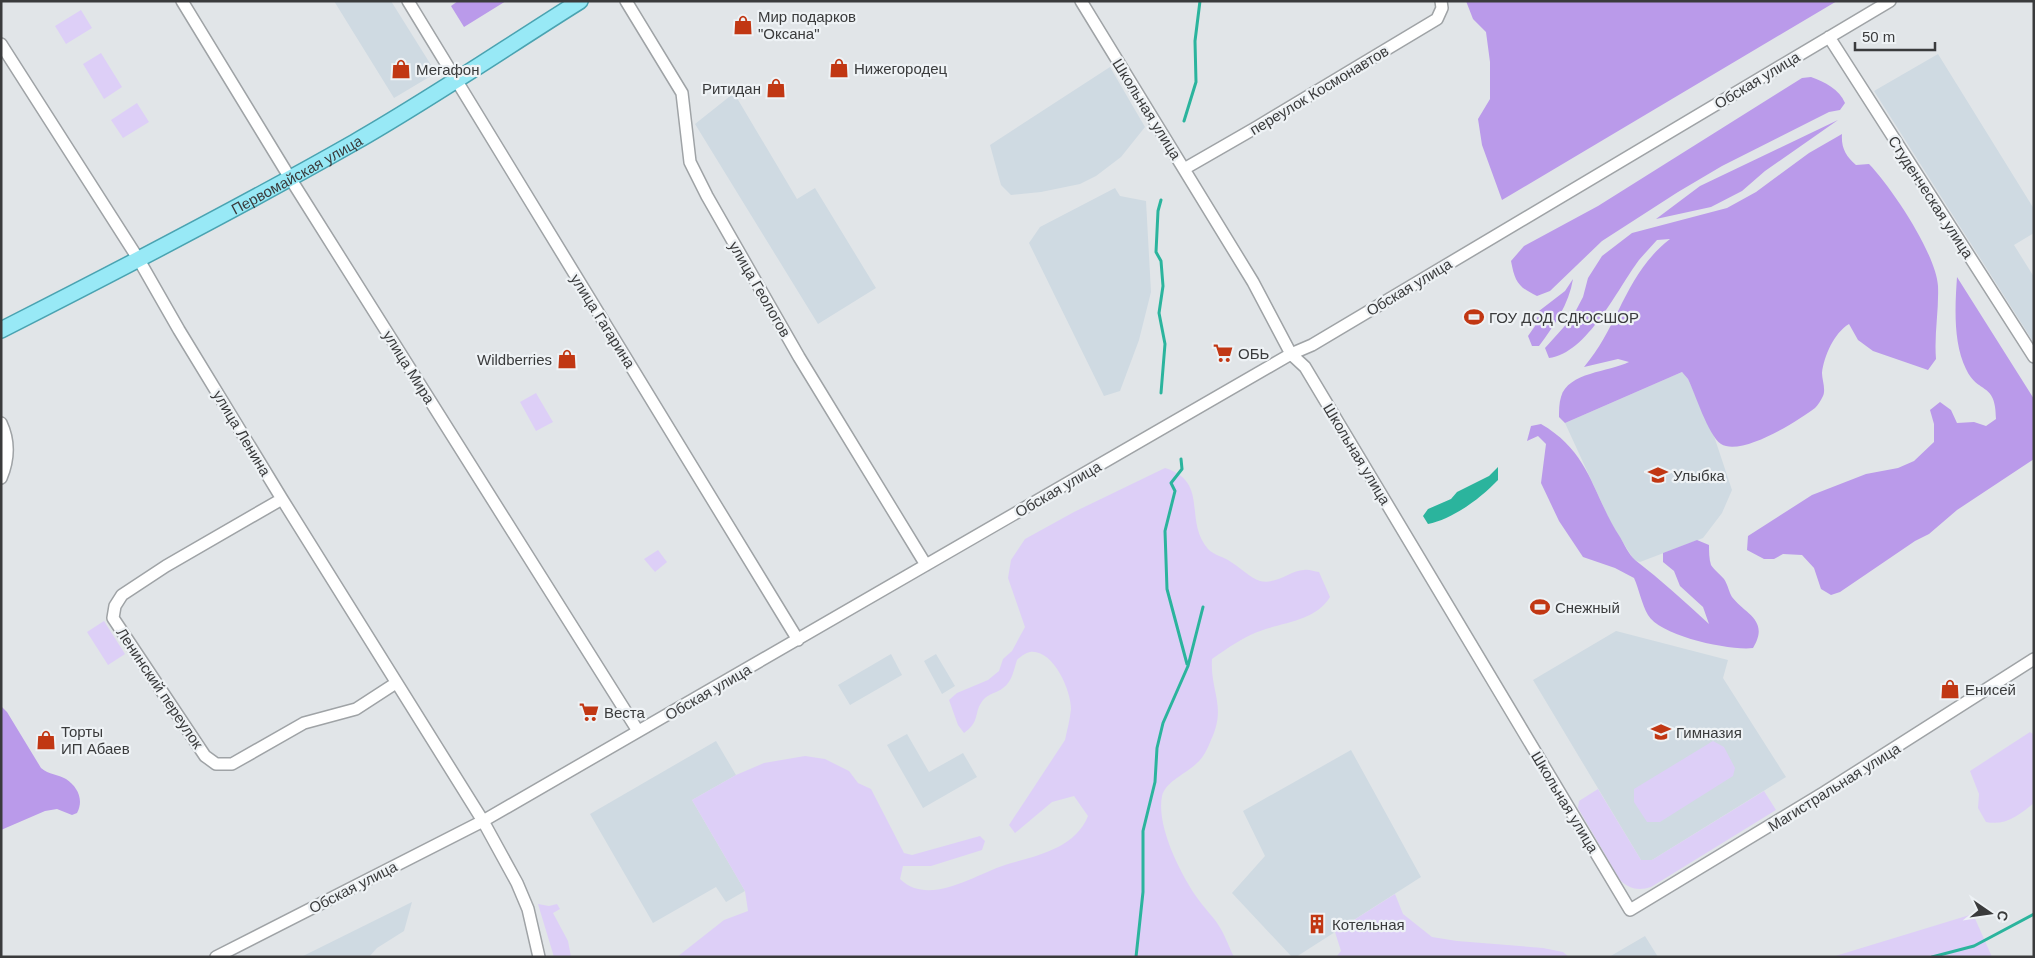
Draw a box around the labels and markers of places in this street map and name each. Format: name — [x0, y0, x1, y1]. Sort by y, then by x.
place label: Мир подарков "Оксана" — [758, 8, 856, 42]
shop icon: Мир подарков "Оксана" — [732, 14, 754, 36]
shop icon: Нижегородец — [828, 57, 850, 79]
shop icon: Мегафон — [390, 58, 412, 80]
place label: Нижегородец — [854, 60, 948, 77]
place label: Мегафон — [416, 61, 479, 78]
shop icon: Ритидан — [765, 77, 787, 99]
place label: Ритидан — [702, 80, 761, 97]
sports icon: ГОУ ДОД СДЮСШОР — [1463, 306, 1485, 328]
place label: ГОУ ДОД СДЮСШОР — [1489, 309, 1639, 326]
supermarket icon: ОБЬ — [1212, 342, 1234, 364]
place label: ОБЬ — [1238, 345, 1270, 362]
shop icon: Wildberries — [556, 348, 578, 370]
place label: Wildberries — [477, 351, 552, 368]
school or university icon: Улыбка — [1647, 464, 1669, 486]
place label: Улыбка — [1673, 467, 1726, 484]
sports icon: Снежный — [1529, 596, 1551, 618]
place label: Снежный — [1555, 599, 1620, 616]
shop icon: Енисей — [1939, 678, 1961, 700]
place label: Енисей — [1965, 681, 2016, 698]
supermarket icon: Веста — [578, 701, 600, 723]
place label: Веста — [604, 704, 646, 721]
school or university icon: Гимназия — [1650, 721, 1672, 743]
place label: Торты ИП Абаев — [61, 723, 130, 757]
place label: Гимназия — [1676, 724, 1742, 741]
shop icon: Торты ИП Абаев — [35, 729, 57, 751]
building icon: Котельная — [1306, 913, 1328, 935]
place label: Котельная — [1332, 916, 1405, 933]

